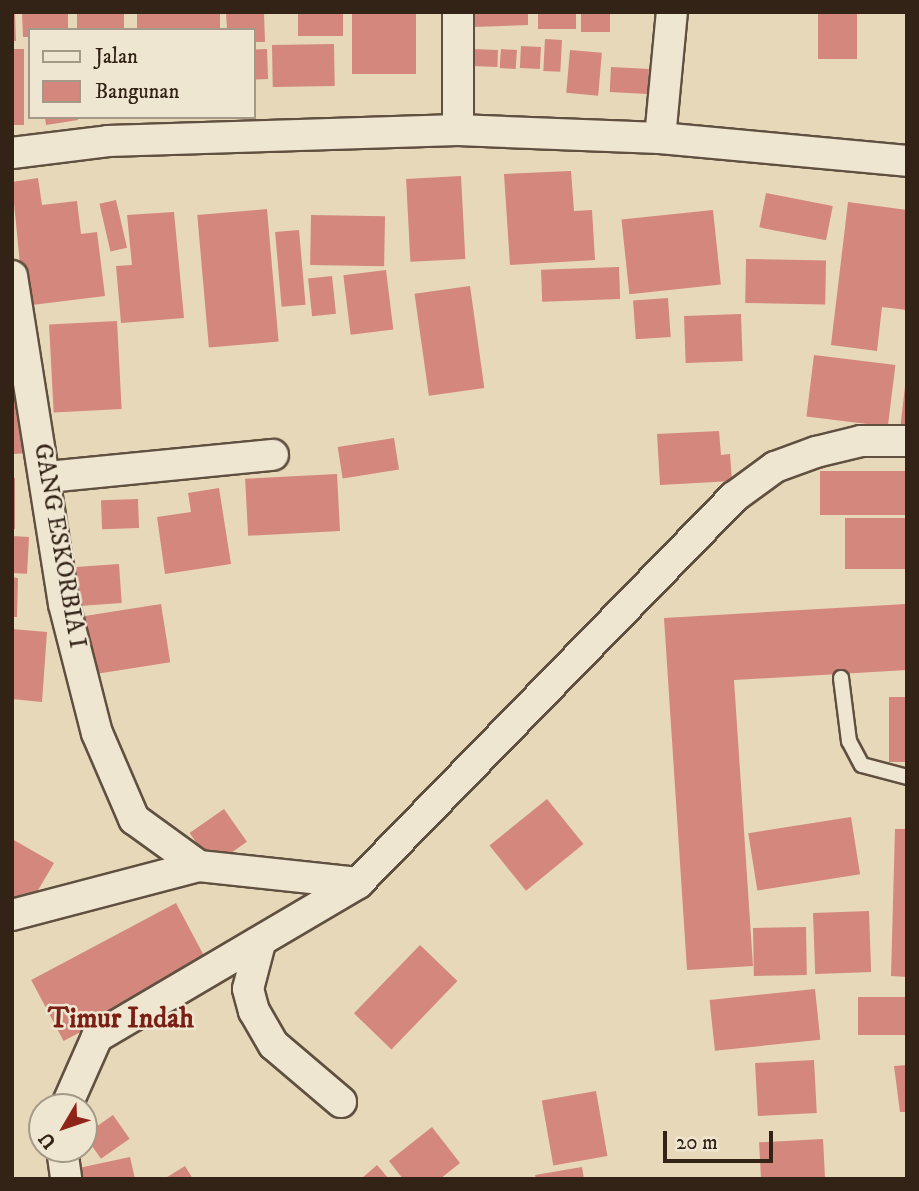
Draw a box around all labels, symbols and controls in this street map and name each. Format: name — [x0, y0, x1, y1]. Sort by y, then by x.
legend — [28, 28, 256, 119]
text: Jalan — [95, 44, 138, 70]
text: Bangunan — [95, 79, 179, 105]
street label: GANG ESKORBIA I — [27, 441, 91, 651]
district label: Timur Indah — [48, 1002, 194, 1036]
north arrow — [28, 1093, 98, 1163]
scale bar — [667, 1118, 777, 1162]
text: U — [34, 1127, 61, 1153]
text: 20 m — [676, 1130, 718, 1156]

